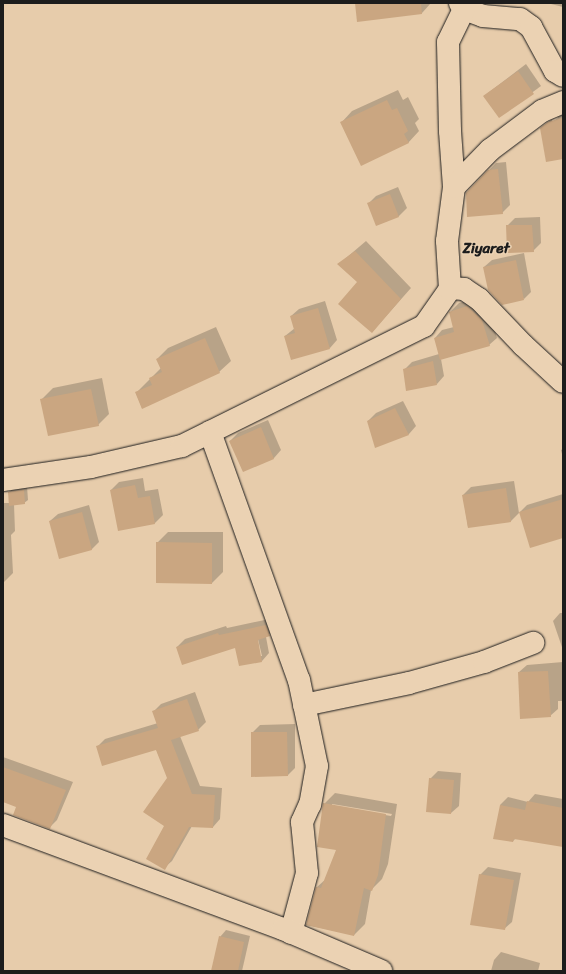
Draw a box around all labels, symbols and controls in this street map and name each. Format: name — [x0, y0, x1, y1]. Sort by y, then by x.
district label: Ziyaret — [462, 240, 510, 258]

